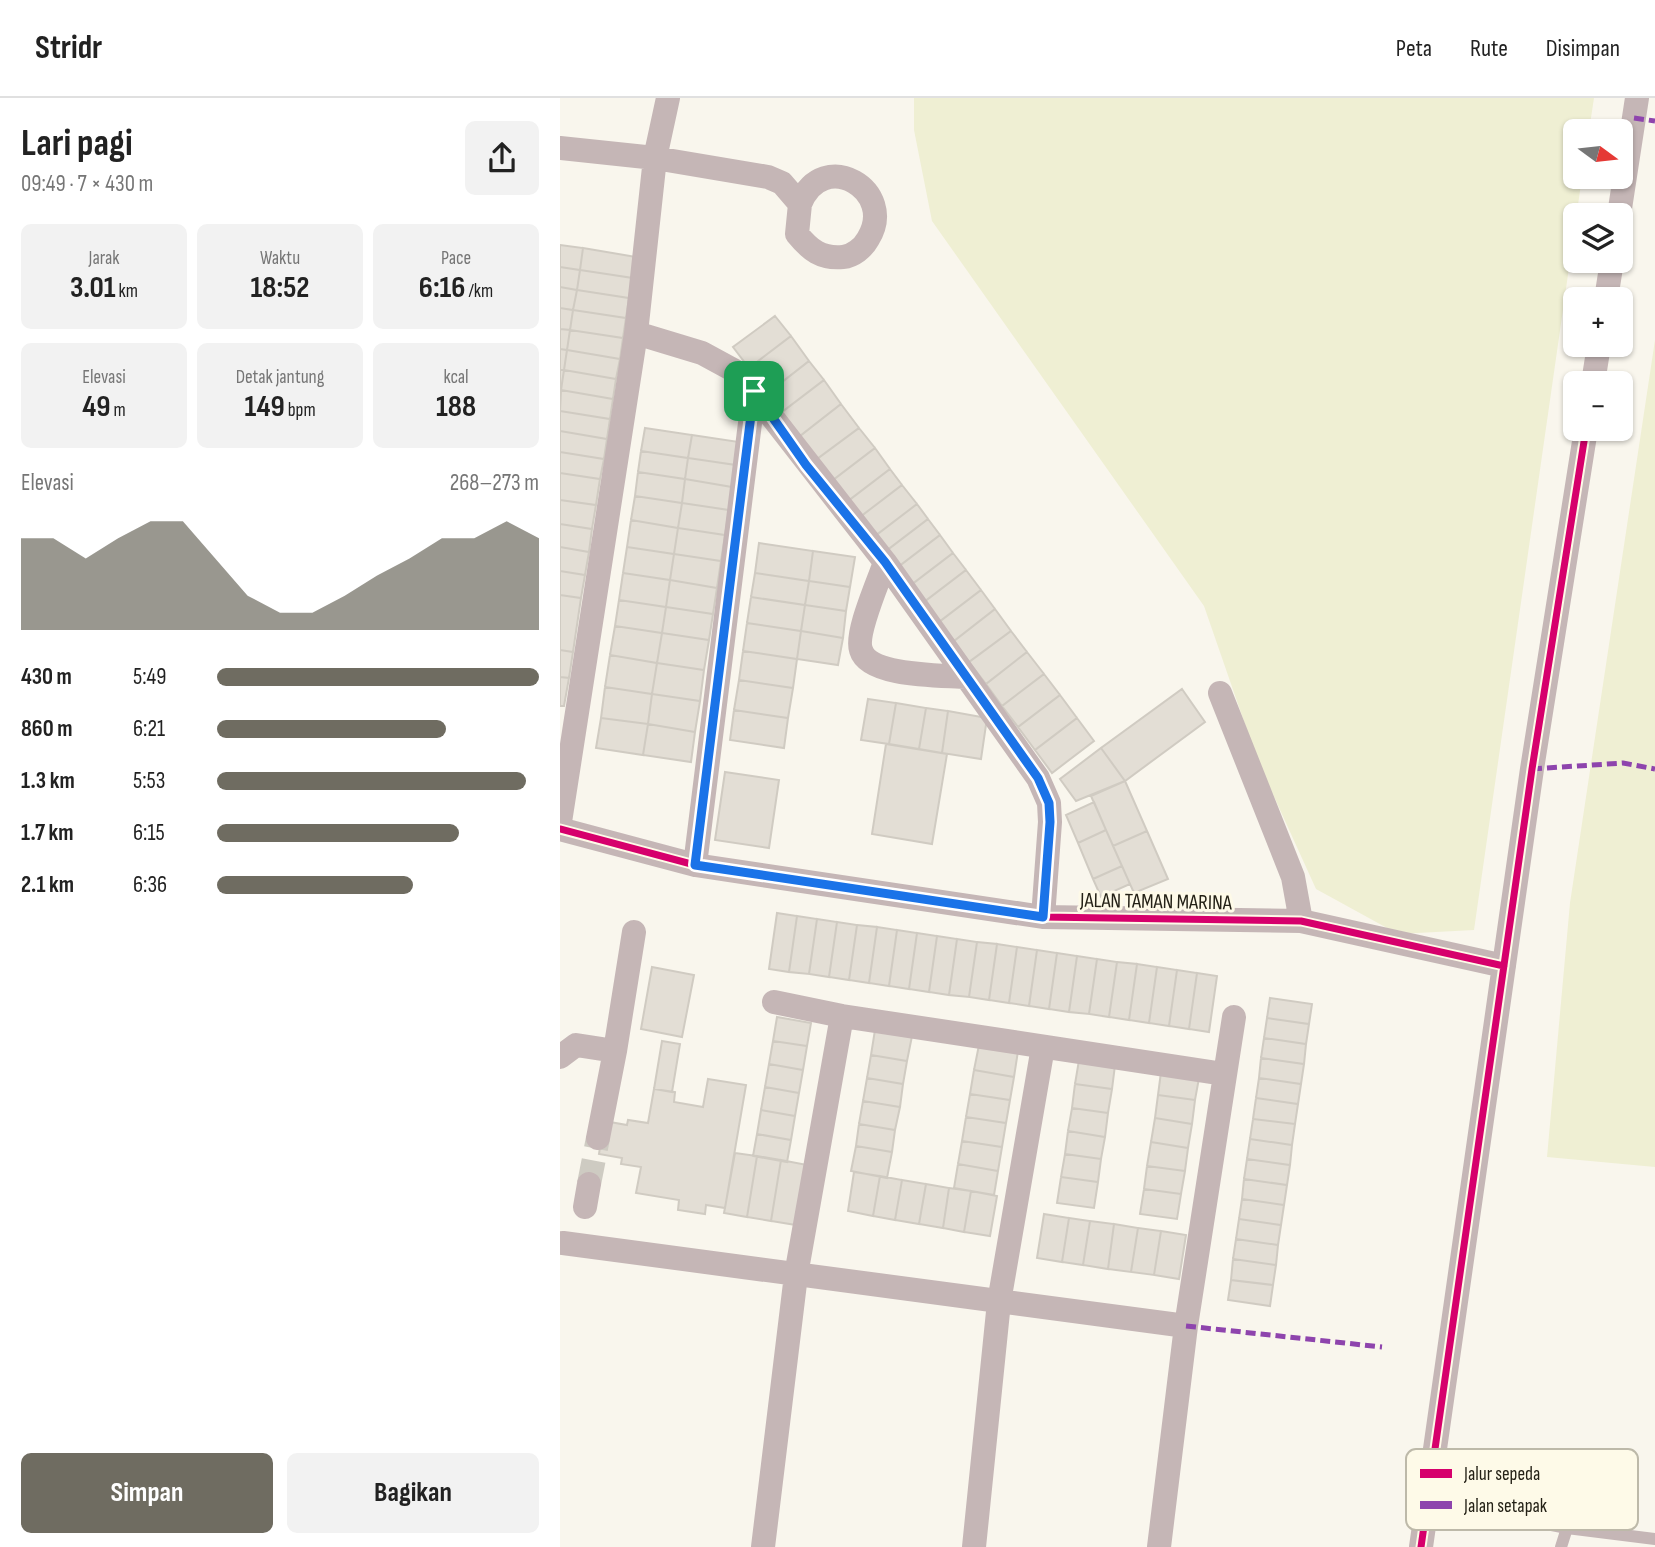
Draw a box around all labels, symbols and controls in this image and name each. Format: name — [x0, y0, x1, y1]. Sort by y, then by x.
text: Stridr — [35, 28, 102, 68]
text: Peta — [1396, 34, 1432, 63]
text: Rute — [1470, 34, 1508, 63]
text: Disimpan — [1546, 34, 1620, 63]
north arrow — [1563, 119, 1633, 189]
map controls — [1563, 119, 1633, 441]
text: Lari pagi — [21, 121, 133, 166]
button: share — [465, 121, 539, 195]
text: 09:49 · 7 × 430 m — [21, 170, 153, 198]
button: layers — [1563, 203, 1633, 273]
text: Jarak — [89, 247, 119, 270]
text: Waktu — [260, 247, 300, 270]
text: Pace — [441, 247, 471, 270]
text: 3.01 — [70, 270, 116, 306]
text: 18:52 — [251, 270, 309, 306]
text: 6:16 — [419, 270, 465, 306]
text: km — [116, 280, 138, 303]
text: /km — [465, 280, 493, 303]
button: + — [1563, 287, 1633, 357]
pin — [724, 361, 784, 421]
text: Elevasi — [82, 366, 126, 389]
text: Detak jantung — [236, 366, 324, 389]
text: kcal — [443, 366, 469, 389]
button: − — [1563, 371, 1633, 441]
icon: arrive — [735, 372, 773, 410]
text: 49 — [82, 389, 110, 425]
text: 149 — [244, 389, 285, 425]
text: 188 — [436, 389, 476, 425]
text: m — [110, 399, 126, 422]
text: bpm — [285, 399, 316, 422]
text: Elevasi — [21, 469, 74, 497]
text: 268–273 m — [450, 469, 539, 497]
text: 430 m — [21, 663, 72, 691]
text: 5:49 — [133, 663, 166, 691]
text: 860 m — [21, 715, 72, 743]
text: 6:21 — [133, 715, 165, 743]
text: 1.3 km — [21, 767, 75, 795]
text: 5:53 — [133, 767, 165, 795]
text: 1.7 km — [21, 819, 74, 847]
text: 6:15 — [133, 819, 165, 847]
text: 2.1 km — [21, 871, 74, 899]
text: 6:36 — [133, 871, 167, 899]
street label: JALAN TAMAN MARINA — [1079, 888, 1233, 915]
legend — [1406, 1449, 1638, 1530]
button: Simpan — [21, 1453, 273, 1533]
button: Bagikan — [287, 1453, 539, 1533]
text: Jalur sepeda — [1463, 1463, 1540, 1486]
text: Jalan setapak — [1463, 1495, 1548, 1518]

